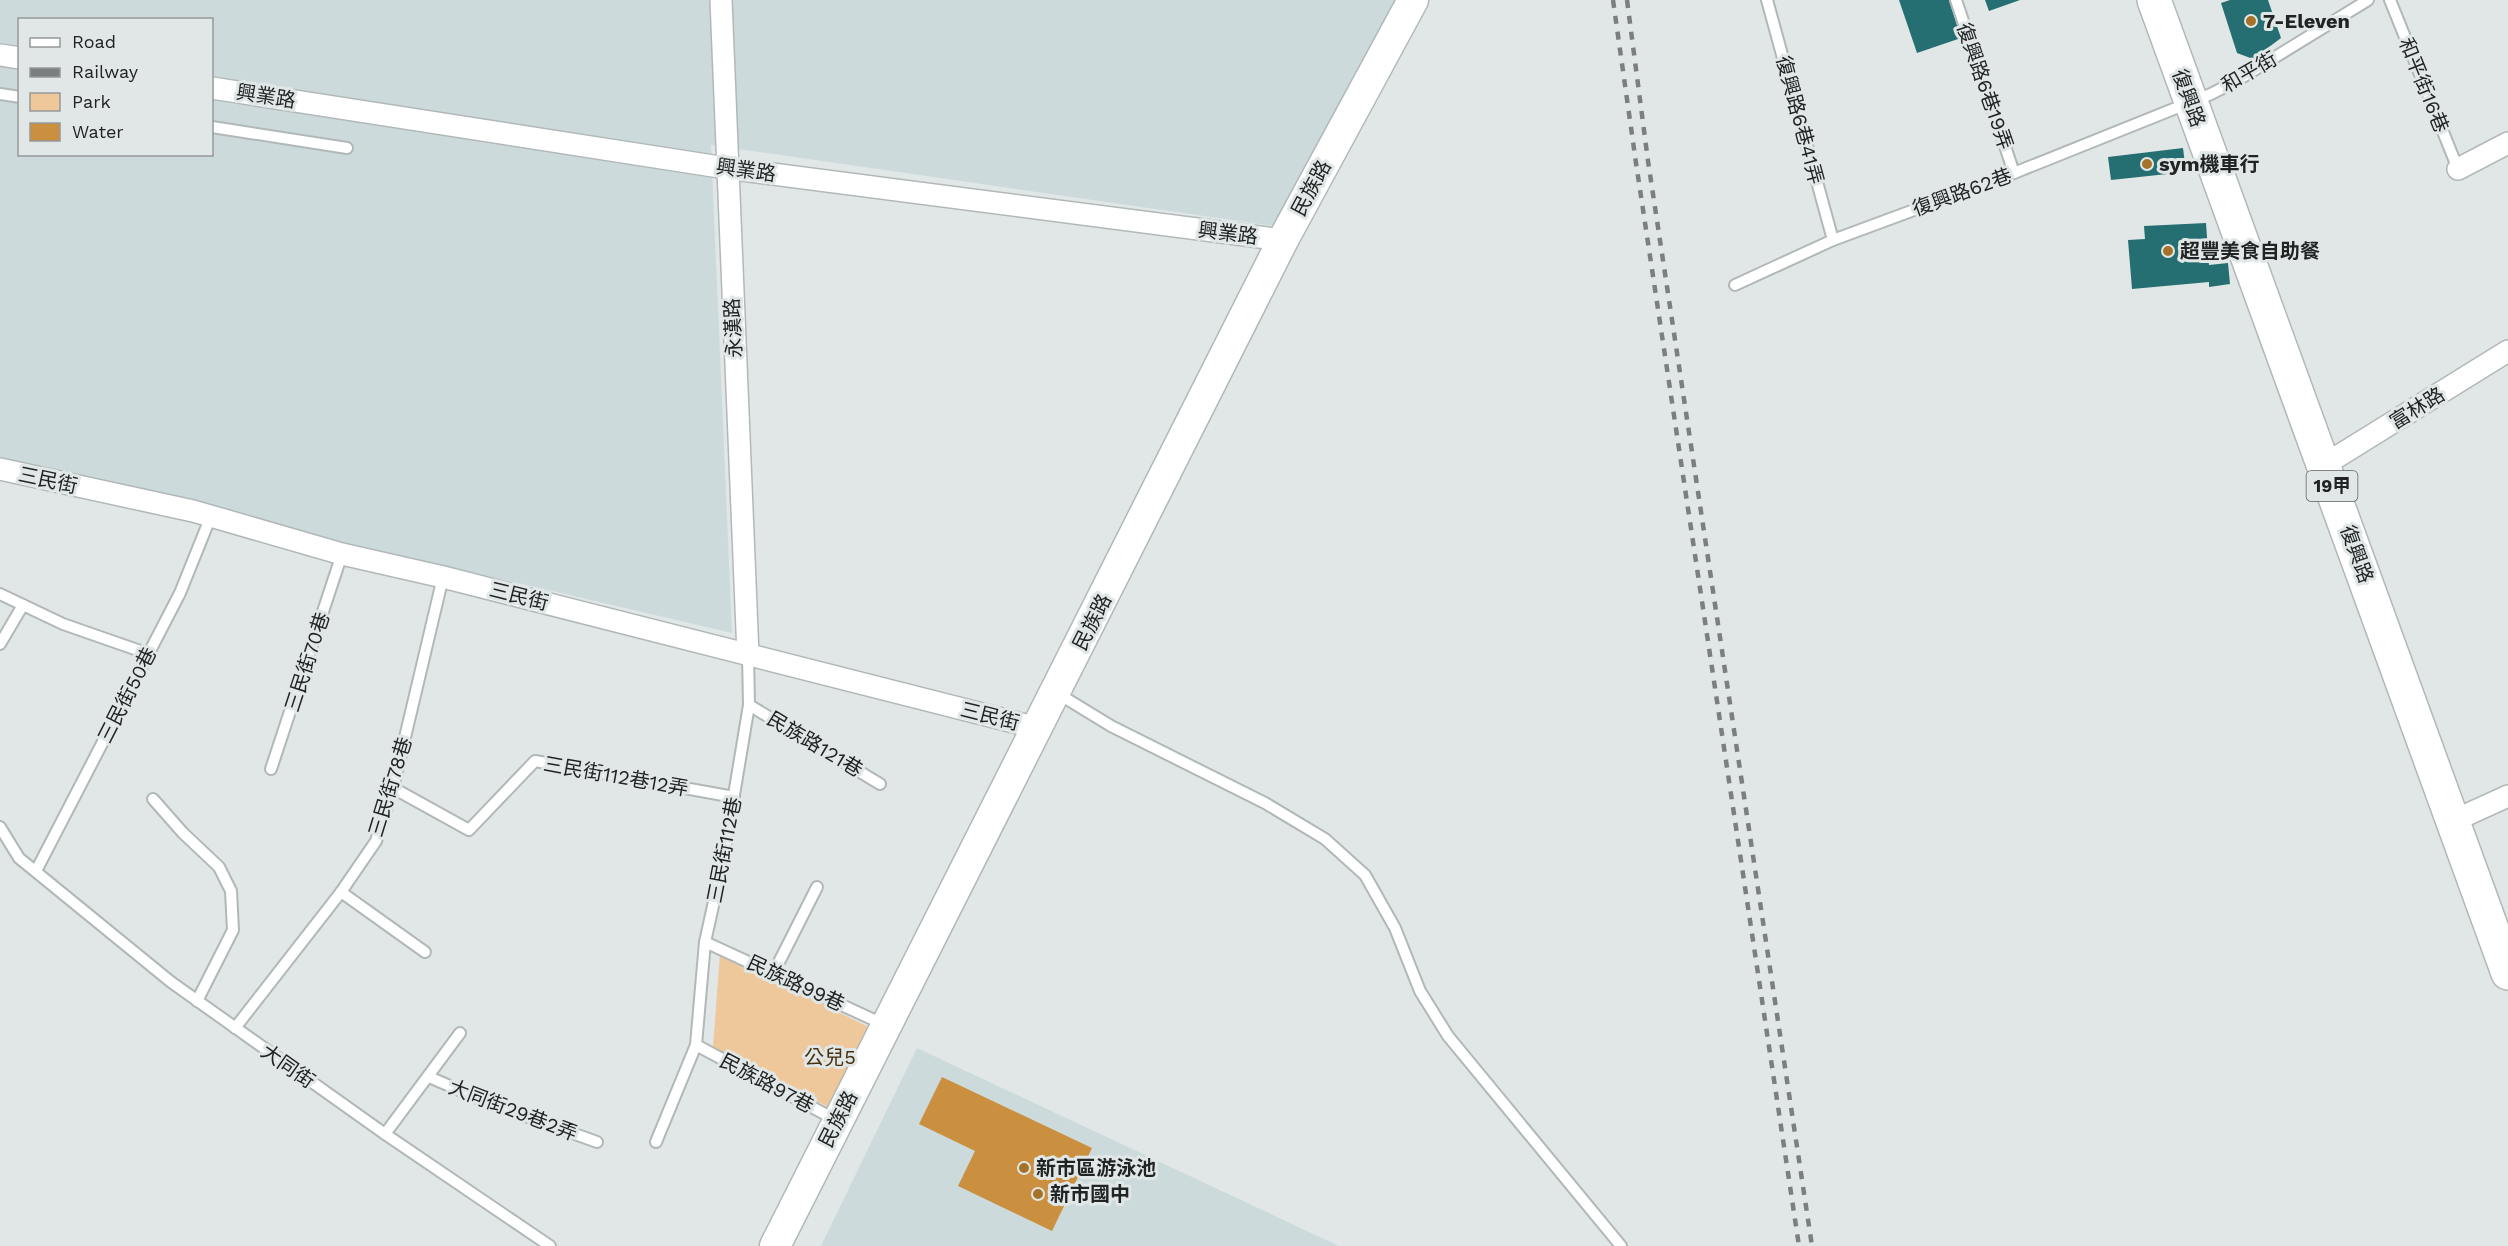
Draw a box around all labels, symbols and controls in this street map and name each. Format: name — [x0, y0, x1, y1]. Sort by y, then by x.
place label: 7-Eleven — [2263, 9, 2350, 33]
marker: 7-Eleven — [2244, 14, 2258, 28]
legend — [18, 18, 213, 156]
street label: 復興路6巷19弄 — [1952, 20, 2018, 152]
text: Road — [72, 31, 116, 52]
street label: 和平街16巷 — [2394, 34, 2454, 136]
street label: 和平街 — [2217, 47, 2281, 97]
street label: 復興路6巷41弄 — [1771, 53, 1829, 187]
text: Railway — [72, 61, 139, 82]
street label: 復興路 — [2167, 66, 2211, 130]
street label: 興業路 — [234, 79, 298, 113]
text: Park — [72, 91, 111, 112]
text: Water — [72, 121, 124, 142]
place label: sym機車行 — [2159, 152, 2260, 176]
street label: 興業路 — [715, 154, 777, 186]
street label: 民族路 — [1286, 156, 1336, 220]
marker: sym機車行 — [2140, 157, 2154, 171]
street label: 復興路62巷 — [1909, 163, 2015, 221]
street label: 興業路 — [1197, 217, 1259, 249]
place label: 超豐美食自助餐 — [2180, 239, 2320, 263]
marker: 超豐美食自助餐 — [2161, 244, 2175, 258]
street label: 永漢路 — [719, 297, 747, 359]
street label: 富林路 — [2385, 382, 2449, 434]
street label: 三民街 — [16, 462, 80, 498]
road number: 19甲 — [2306, 471, 2358, 501]
street label: 復興路 — [2335, 522, 2379, 586]
street label: 三民街 — [487, 577, 551, 615]
street label: 民族路 — [1068, 590, 1116, 654]
street label: 三民街70巷 — [280, 609, 334, 715]
street label: 三民街50巷 — [93, 643, 161, 747]
street label: 三民街 — [958, 697, 1022, 735]
street label: 民族路121巷 — [763, 706, 867, 782]
street label: 三民街78巷 — [363, 734, 417, 840]
street label: 三民街112巷12弄 — [542, 751, 690, 801]
street label: 三民街112巷 — [702, 795, 746, 905]
street label: 民族路99巷 — [743, 950, 849, 1016]
street label: 大同街 — [257, 1039, 319, 1093]
park label: 公兒5 — [804, 1045, 856, 1069]
street label: 民族路97巷 — [716, 1048, 818, 1118]
street label: 大同街29巷2弄 — [445, 1074, 581, 1146]
street label: 民族路 — [814, 1087, 862, 1151]
place label: 新市區游泳池 — [1036, 1156, 1156, 1180]
marker: 新市區游泳池 — [1017, 1161, 1031, 1175]
place label: 新市國中 — [1050, 1182, 1130, 1206]
marker: 新市國中 — [1031, 1187, 1045, 1201]

